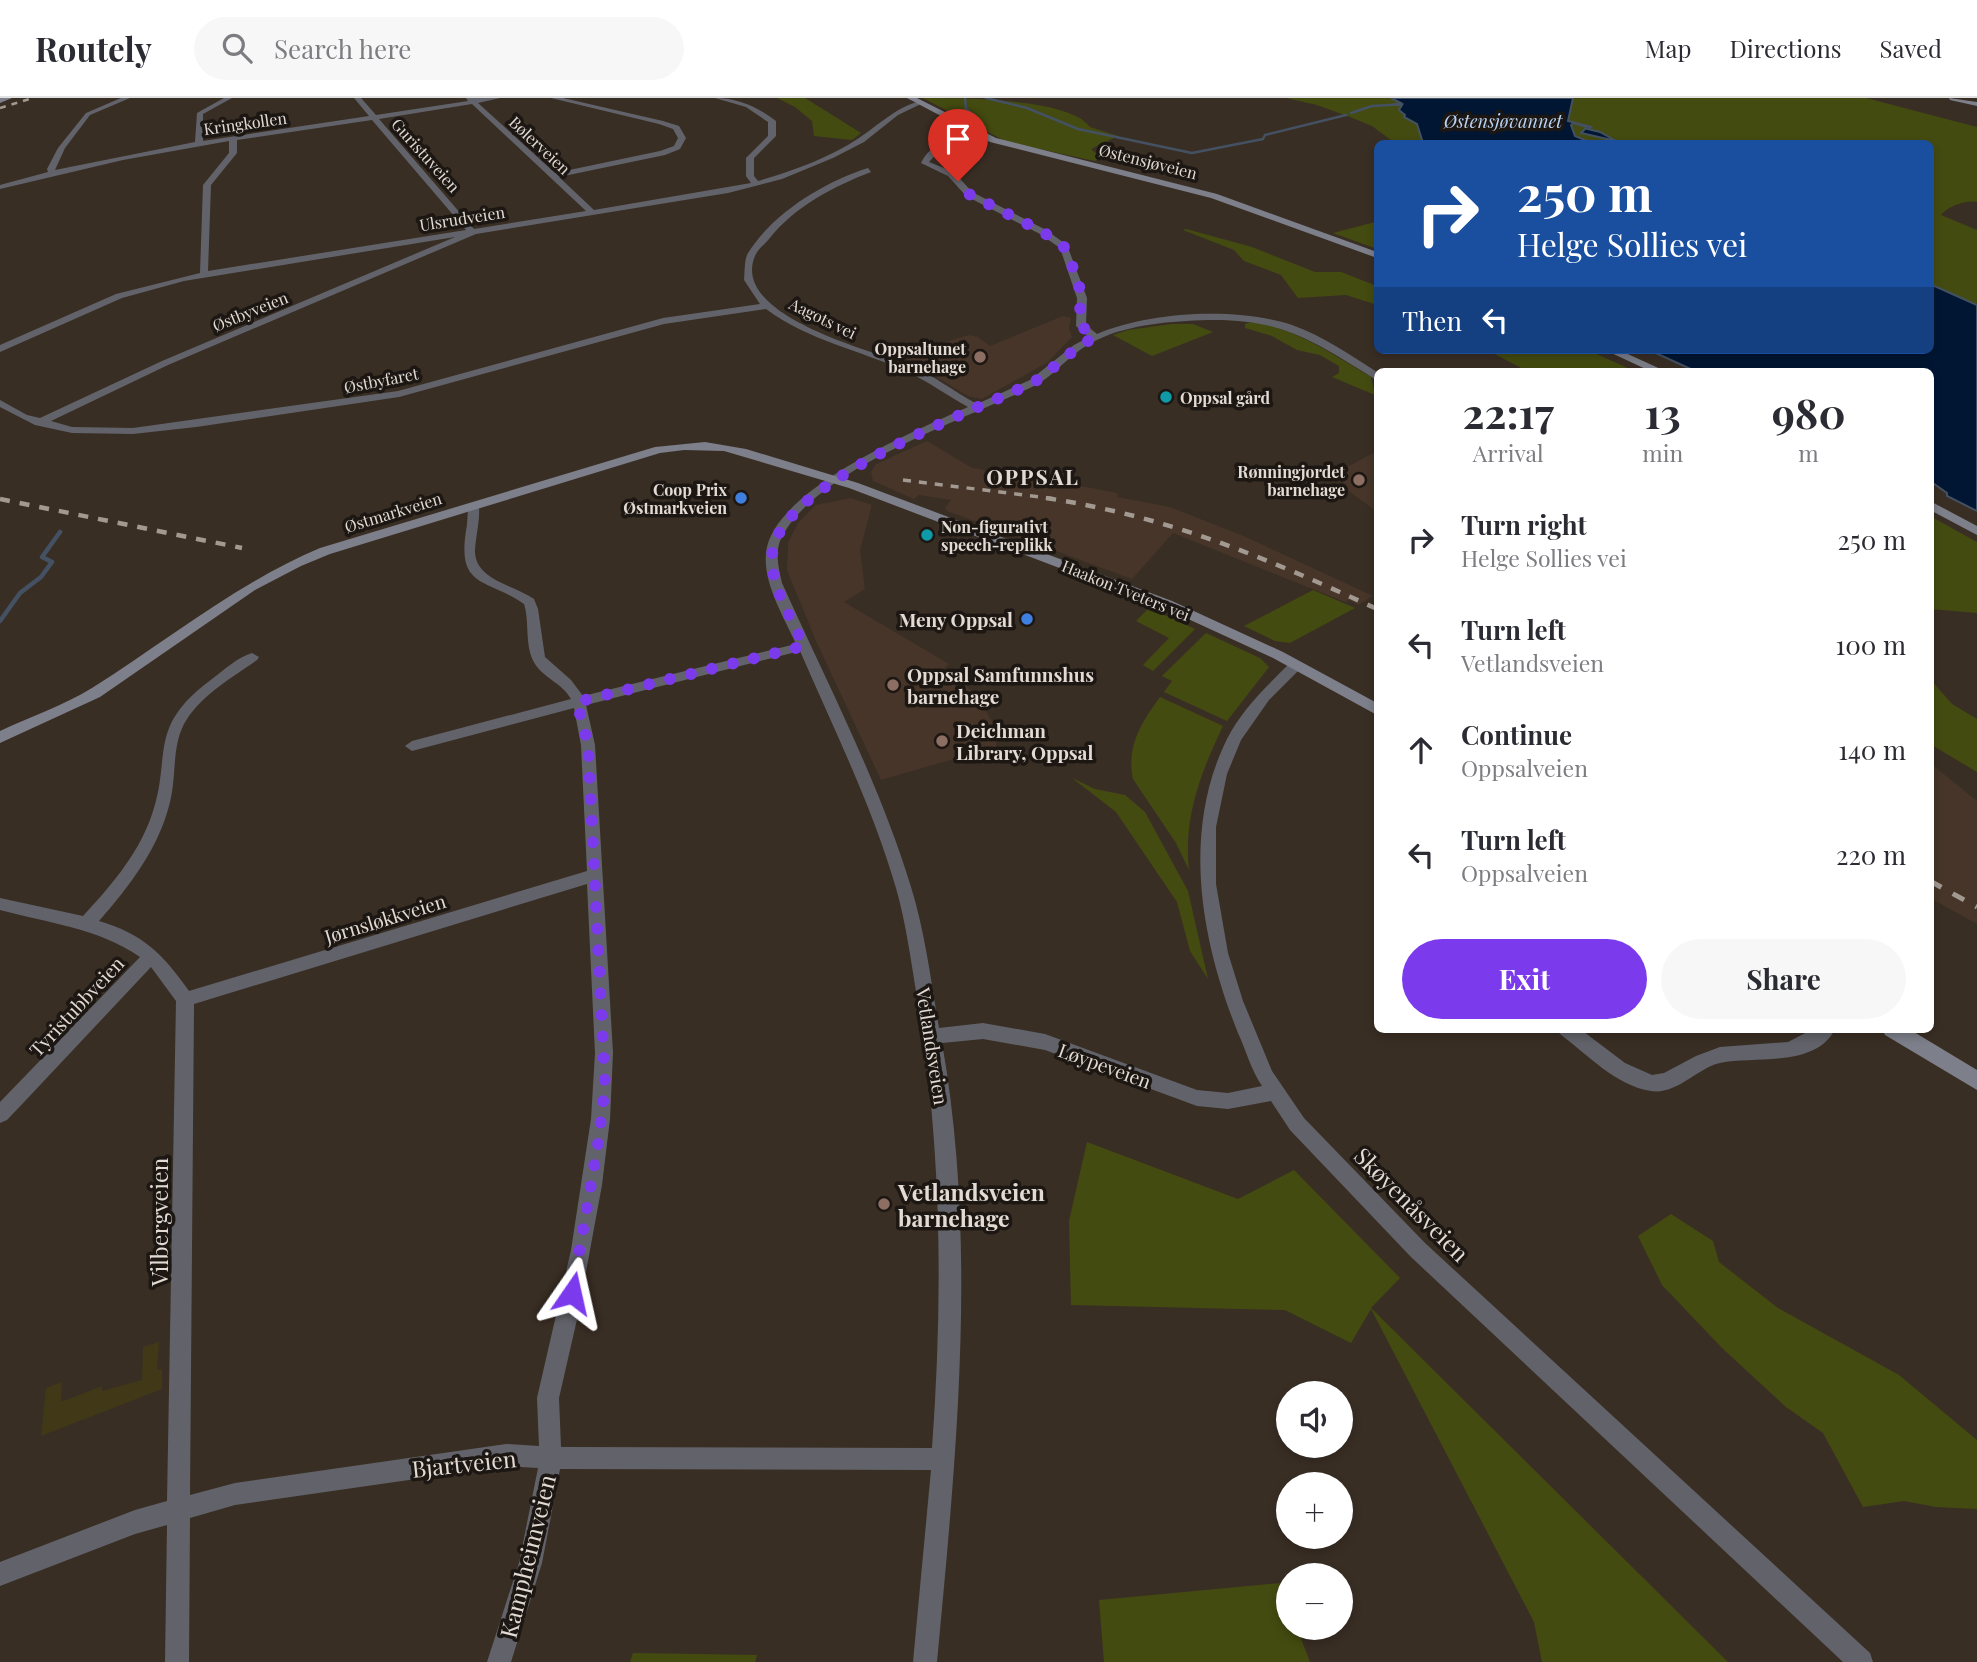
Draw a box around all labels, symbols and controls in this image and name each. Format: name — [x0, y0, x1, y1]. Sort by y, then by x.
search box — [194, 17, 684, 80]
text: Routely — [35, 26, 152, 70]
icon: search — [218, 29, 256, 67]
text: Search here — [274, 31, 411, 66]
text: Map — [1645, 32, 1691, 64]
text: Directions — [1729, 32, 1842, 64]
text: Saved — [1880, 32, 1942, 64]
street label: Kringkollen — [202, 107, 288, 139]
pin — [928, 109, 988, 181]
water label: Østensjøvannet — [1443, 109, 1563, 133]
street label: Bølerveien — [505, 111, 575, 179]
street label: Guristuveien — [387, 114, 465, 197]
icon: arrive — [939, 120, 977, 158]
street label: Østensjøveien — [1097, 139, 1200, 183]
text: 250 m — [1517, 159, 1653, 224]
icon: right — [1402, 168, 1493, 259]
street label: Ulsrudveien — [418, 201, 507, 235]
text: Helge Sollies vei — [1517, 222, 1747, 265]
street label: Østbyveien — [209, 286, 291, 336]
street label: Aagots vei — [785, 292, 860, 343]
icon: left — [1476, 301, 1514, 339]
text: Then — [1402, 303, 1462, 338]
place label: Oppsaltunet barnehage — [875, 338, 966, 377]
marker: Oppsaltunet barnehage — [972, 349, 988, 365]
street label: Østbyfaret — [342, 362, 420, 397]
text: 22:17 — [1462, 384, 1554, 440]
text: 13 — [1645, 384, 1681, 440]
text: 980 — [1772, 384, 1846, 440]
place label: Oppsal gård — [1180, 387, 1270, 408]
marker: Oppsal gård — [1158, 389, 1174, 405]
text: Arrival — [1473, 437, 1544, 468]
text: min — [1642, 437, 1683, 468]
text: m — [1798, 437, 1819, 468]
place label: Rønningjordet barnehage — [1237, 461, 1345, 500]
district label: OPPSAL — [986, 462, 1080, 490]
marker: Rønningjordet barnehage — [1351, 472, 1367, 488]
place label: Coop Prix Østmarkveien — [623, 479, 727, 518]
street label: Østmarkveien — [342, 487, 445, 537]
marker: Coop Prix Østmarkveien — [733, 490, 749, 506]
text: Turn right — [1461, 507, 1587, 542]
place label: Non-figurativt speech-replikk — [941, 516, 1053, 555]
icon: right — [1402, 521, 1440, 559]
text: 250 m — [1838, 522, 1906, 557]
marker: Non-figurativt speech-replikk — [919, 527, 935, 543]
text: Helge Sollies vei — [1461, 542, 1627, 573]
street label: Haakon Tveters vei — [1059, 555, 1193, 625]
place label: Meny Oppsal — [899, 606, 1013, 632]
marker: Meny Oppsal — [1019, 611, 1035, 627]
text: Turn left — [1461, 612, 1566, 647]
icon: left — [1402, 626, 1440, 664]
text: 100 m — [1836, 627, 1906, 662]
text: Vetlandsveien — [1461, 647, 1604, 678]
place label: Oppsal Samfunnshus barnehage — [907, 661, 1094, 709]
marker: Oppsal Samfunnshus barnehage — [885, 677, 901, 693]
place label: Deichman Library, Oppsal — [956, 717, 1093, 765]
text: Continue — [1461, 717, 1572, 752]
icon: ahead — [1402, 731, 1440, 769]
text: 140 m — [1838, 732, 1906, 767]
marker: Deichman Library, Oppsal — [934, 733, 950, 749]
text: Oppsalveien — [1461, 752, 1588, 783]
text: Turn left — [1461, 822, 1566, 857]
icon: left — [1402, 836, 1440, 874]
text: 220 m — [1836, 837, 1906, 872]
text: Oppsalveien — [1461, 857, 1588, 888]
street label: Jørnsløkkveien — [320, 887, 449, 949]
button: Exit — [1402, 939, 1647, 1019]
button: Share — [1661, 939, 1906, 1019]
street label: Tyristubbveien — [23, 950, 130, 1062]
street label: Vetlandsveien — [911, 985, 955, 1107]
street label: Løypeveien — [1055, 1036, 1156, 1094]
street label: Skøyenåsveien — [1348, 1140, 1476, 1268]
street label: Vilbergveien — [143, 1157, 174, 1287]
place label: Vetlandsveien barnehage — [897, 1176, 1045, 1233]
marker: Vetlandsveien barnehage — [876, 1196, 892, 1212]
position arrow — [535, 1256, 609, 1330]
map controls — [1276, 1381, 1353, 1640]
button: sound — [1276, 1381, 1353, 1458]
street label: Bjartveien — [410, 1442, 518, 1484]
street label: Kampheimveien — [492, 1471, 562, 1641]
button: + — [1276, 1472, 1353, 1549]
button: − — [1276, 1563, 1353, 1640]

